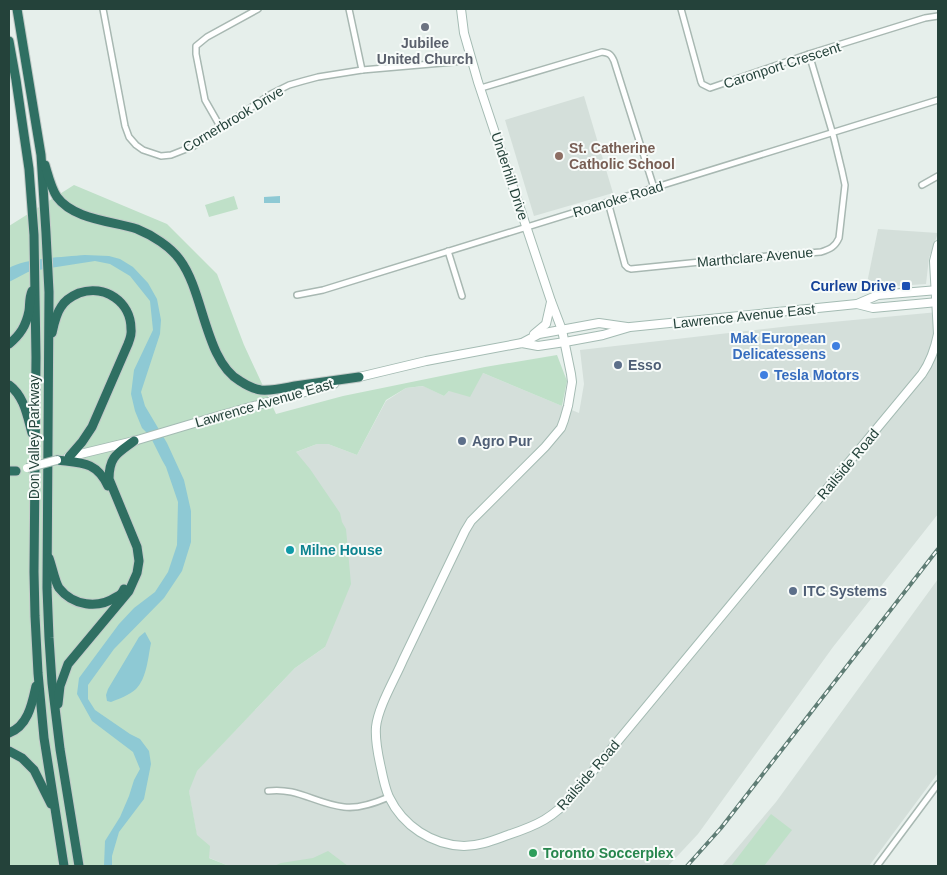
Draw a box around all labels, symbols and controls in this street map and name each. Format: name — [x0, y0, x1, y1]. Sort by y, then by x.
marker: Jubilee United Church — [419, 21, 431, 33]
place label: Jubilee United Church — [377, 35, 473, 67]
street label: Caronport Crescent — [721, 38, 843, 91]
street label: Cornerbrook Drive — [180, 83, 286, 155]
street label: Underhill Drive — [488, 130, 532, 222]
place label: St. Catherine Catholic School — [569, 140, 675, 172]
marker: St. Catherine Catholic School — [553, 150, 565, 162]
street label: Roanoke Road — [571, 178, 665, 220]
street label: Marthclare Avenue — [696, 244, 814, 270]
place label: Curlew Drive — [810, 278, 896, 294]
marker: Curlew Drive — [900, 280, 912, 292]
street label: Lawrence Avenue East — [672, 301, 816, 331]
place label: Mak European Delicatessens — [730, 330, 826, 362]
marker: Mak European Delicatessens — [830, 340, 842, 352]
place label: Esso — [628, 357, 661, 373]
marker: Esso — [612, 359, 624, 371]
place label: Tesla Motors — [774, 367, 860, 383]
marker: Tesla Motors — [758, 369, 770, 381]
street label: Don Valley Parkway — [26, 375, 42, 499]
street label: Lawrence Avenue East — [193, 376, 335, 430]
street label: Railside Road — [814, 425, 882, 503]
place label: Agro Pur — [472, 433, 532, 449]
marker: Agro Pur — [456, 435, 468, 447]
place label: Milne House — [300, 542, 383, 558]
marker: Milne House — [284, 544, 296, 556]
place label: ITC Systems — [803, 583, 887, 599]
marker: ITC Systems — [787, 585, 799, 597]
street label: Railside Road — [553, 737, 623, 813]
place label: Toronto Soccerplex — [543, 845, 674, 861]
marker: Toronto Soccerplex — [527, 847, 539, 859]

